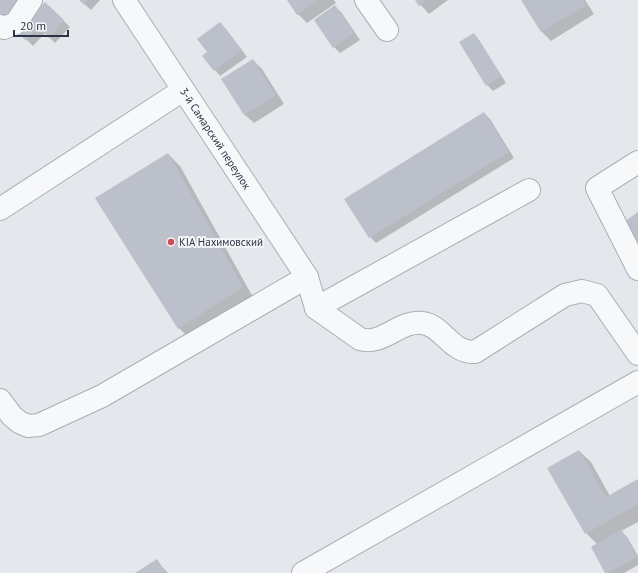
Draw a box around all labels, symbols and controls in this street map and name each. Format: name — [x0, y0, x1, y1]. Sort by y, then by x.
scale bar — [14, 12, 68, 38]
text: 20 m — [20, 18, 46, 33]
street label: 3-й Самарский переулок — [177, 85, 255, 193]
place label: KIA Нахимовский — [179, 235, 263, 249]
marker: KIA Нахимовский — [166, 237, 176, 247]

